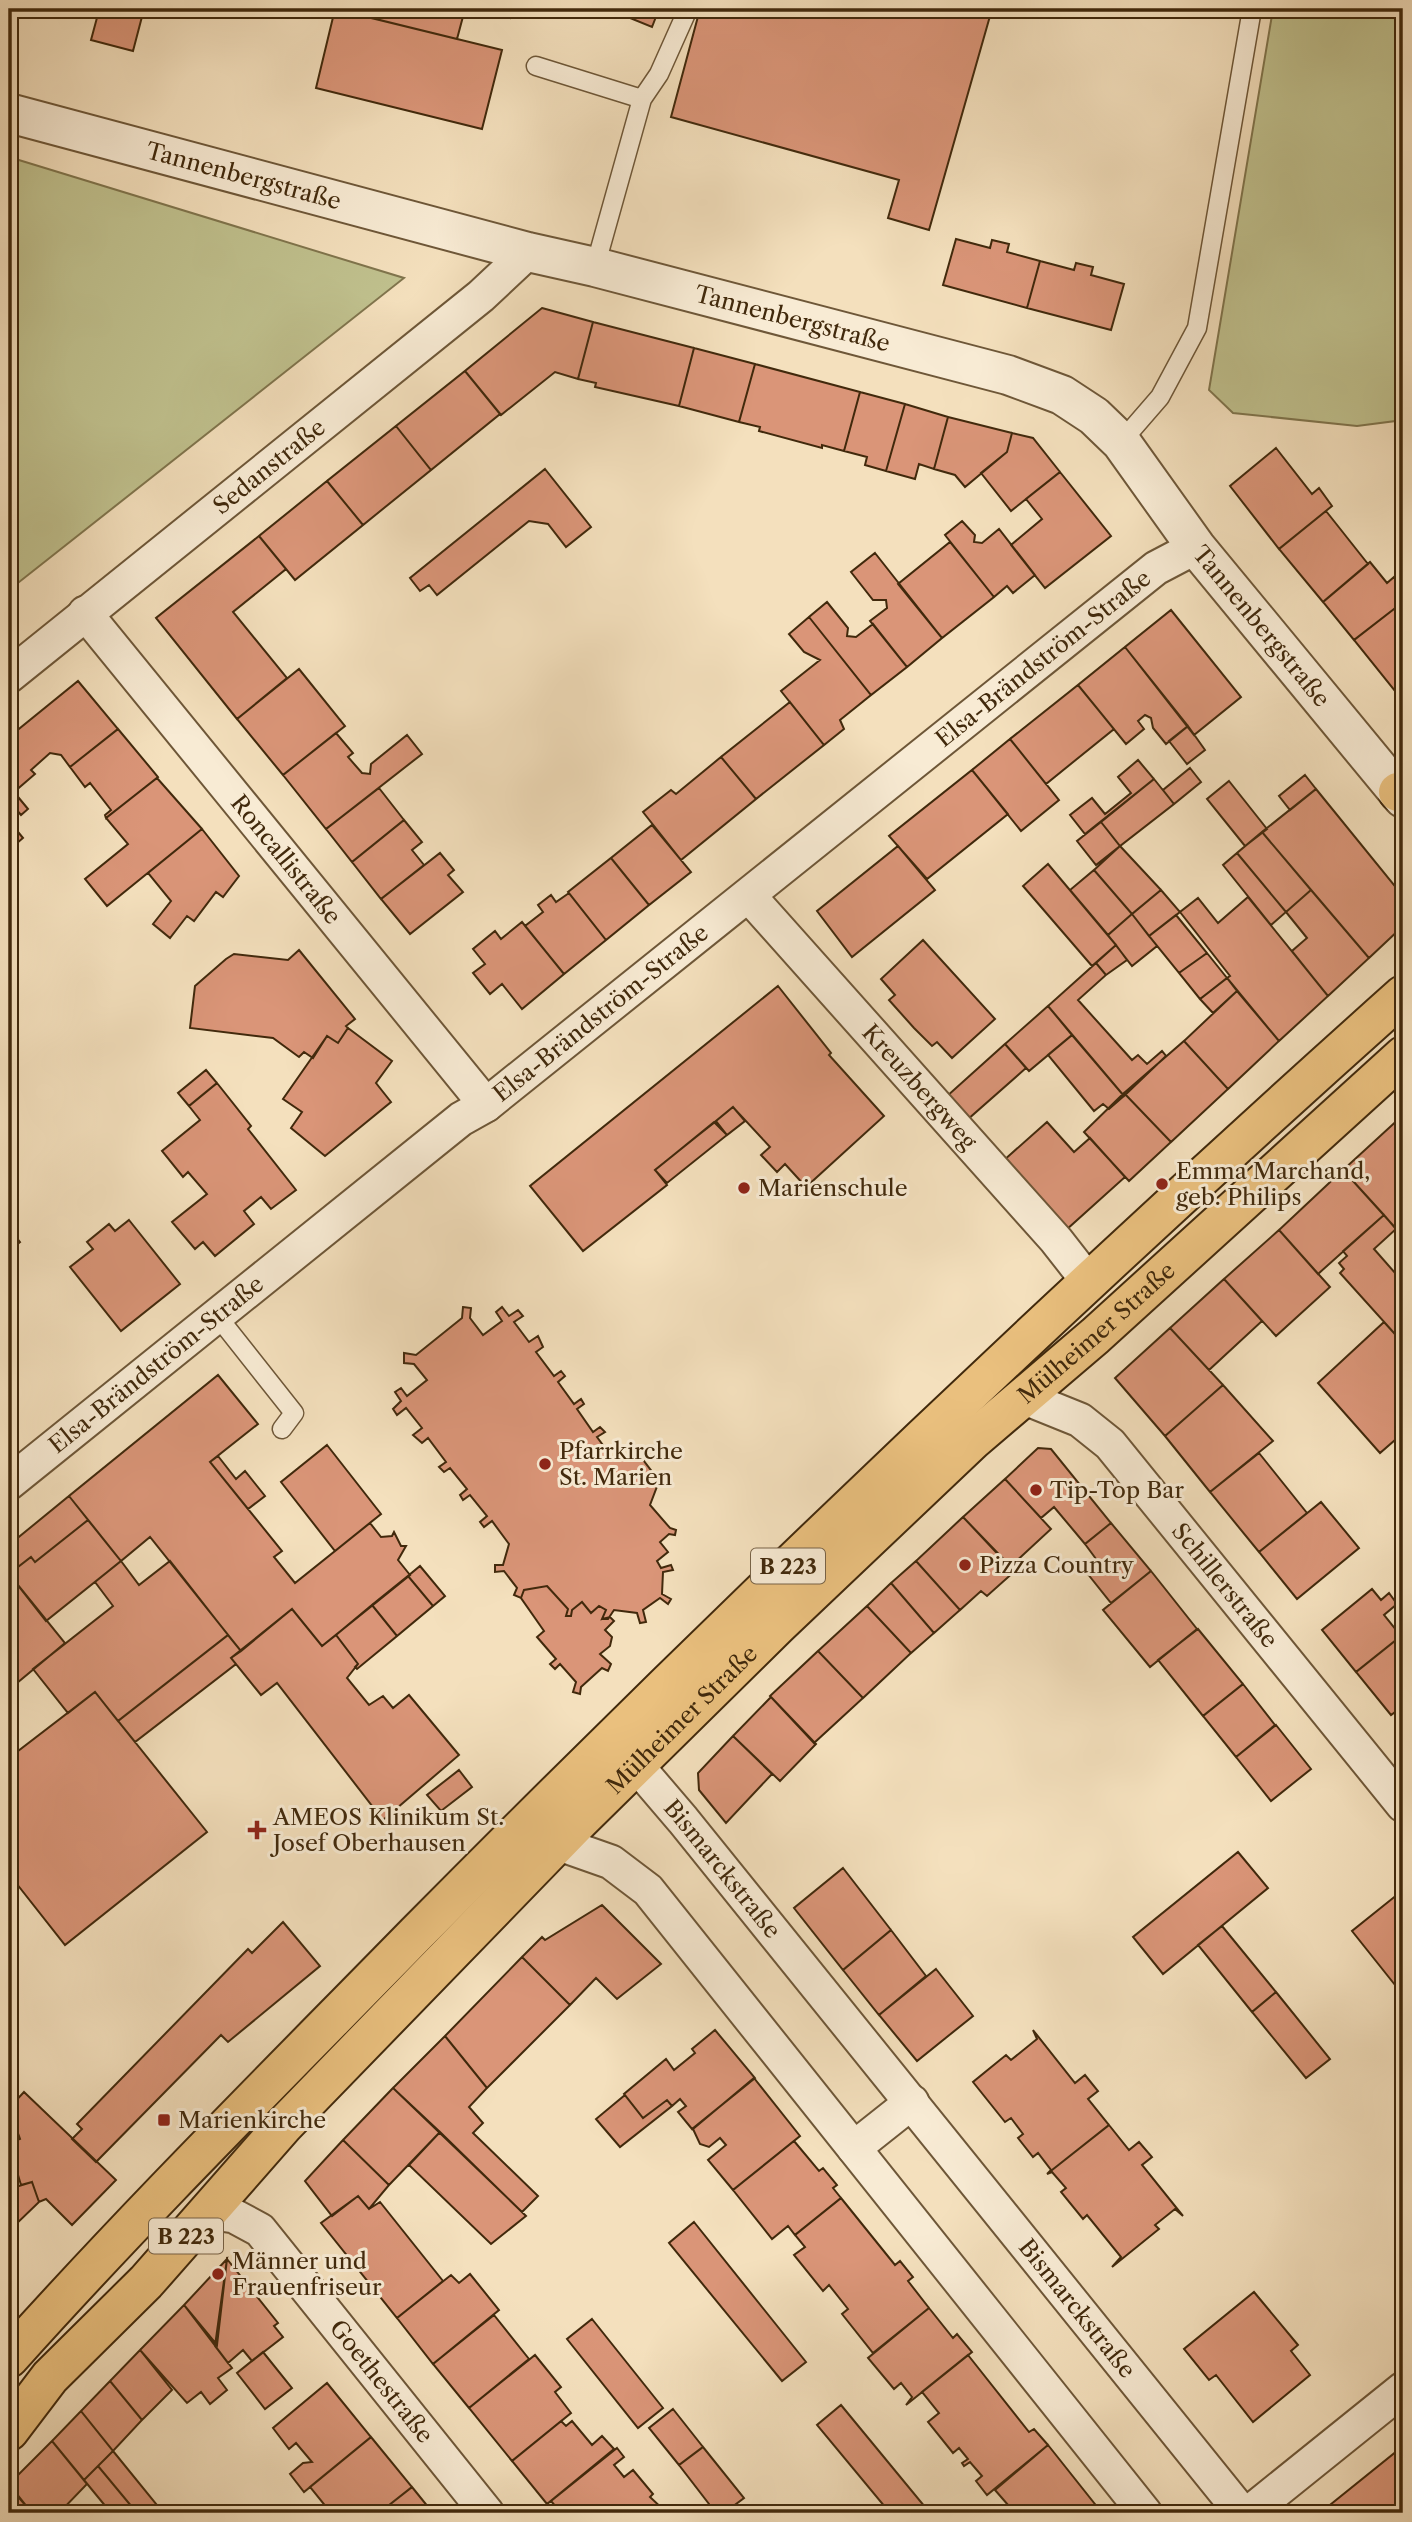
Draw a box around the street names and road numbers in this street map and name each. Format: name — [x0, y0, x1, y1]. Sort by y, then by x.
street label: Tannenbergstraße — [143, 136, 344, 215]
street label: Tannenbergstraße — [692, 280, 893, 358]
street label: Sedanstraße — [207, 413, 331, 520]
street label: Tannenbergstraße — [1187, 540, 1336, 713]
street label: Elsa-Brändström-Straße — [930, 564, 1156, 753]
street label: Roncallistraße — [225, 789, 347, 930]
street label: Elsa-Brändström-Straße — [488, 919, 714, 1108]
street label: Kreuzbergweg — [856, 1019, 983, 1156]
street label: Mülheimer Straße — [1012, 1256, 1181, 1410]
street label: Elsa-Brändström-Straße — [43, 1270, 269, 1459]
street label: Schillerstraße — [1166, 1517, 1284, 1653]
road number: B 223 — [751, 1548, 825, 1584]
street label: Mülheimer Straße — [601, 1639, 763, 1800]
street label: Bismarckstraße — [658, 1794, 787, 1944]
road number: B 223 — [149, 2218, 223, 2254]
street label: Bismarckstraße — [1013, 2234, 1141, 2383]
street label: Goethestraße — [324, 2314, 439, 2449]

